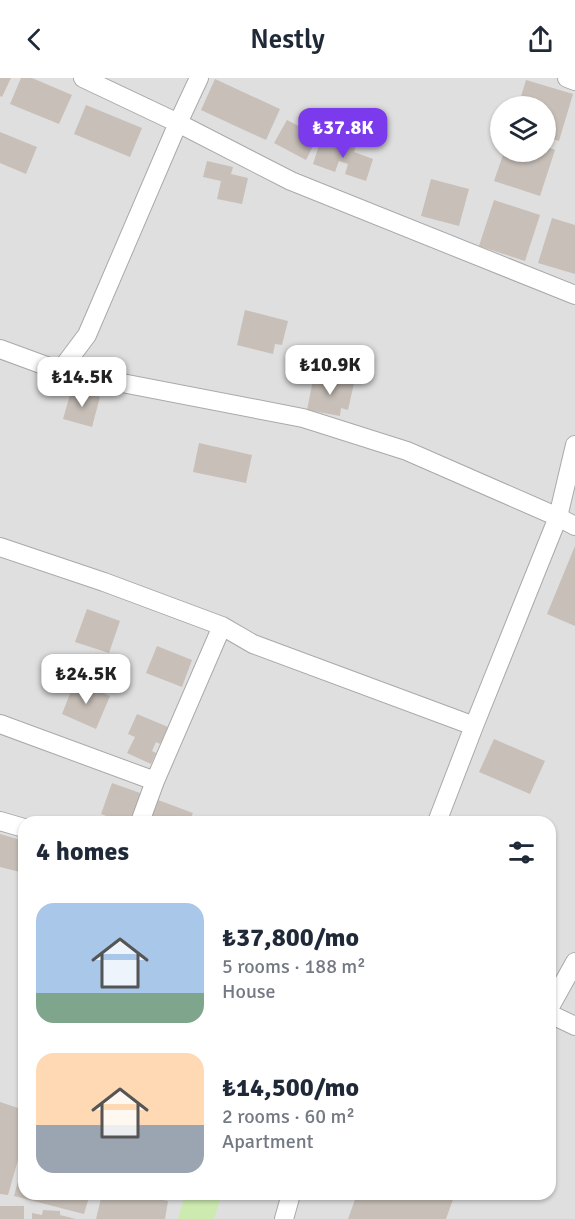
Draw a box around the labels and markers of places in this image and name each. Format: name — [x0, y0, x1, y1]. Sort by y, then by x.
pin: ₺37.8K — [294, 108, 392, 159]
pin: ₺10.9K — [281, 345, 379, 396]
pin: ₺14.5K — [33, 357, 131, 408]
pin: ₺24.5K — [37, 654, 135, 705]

